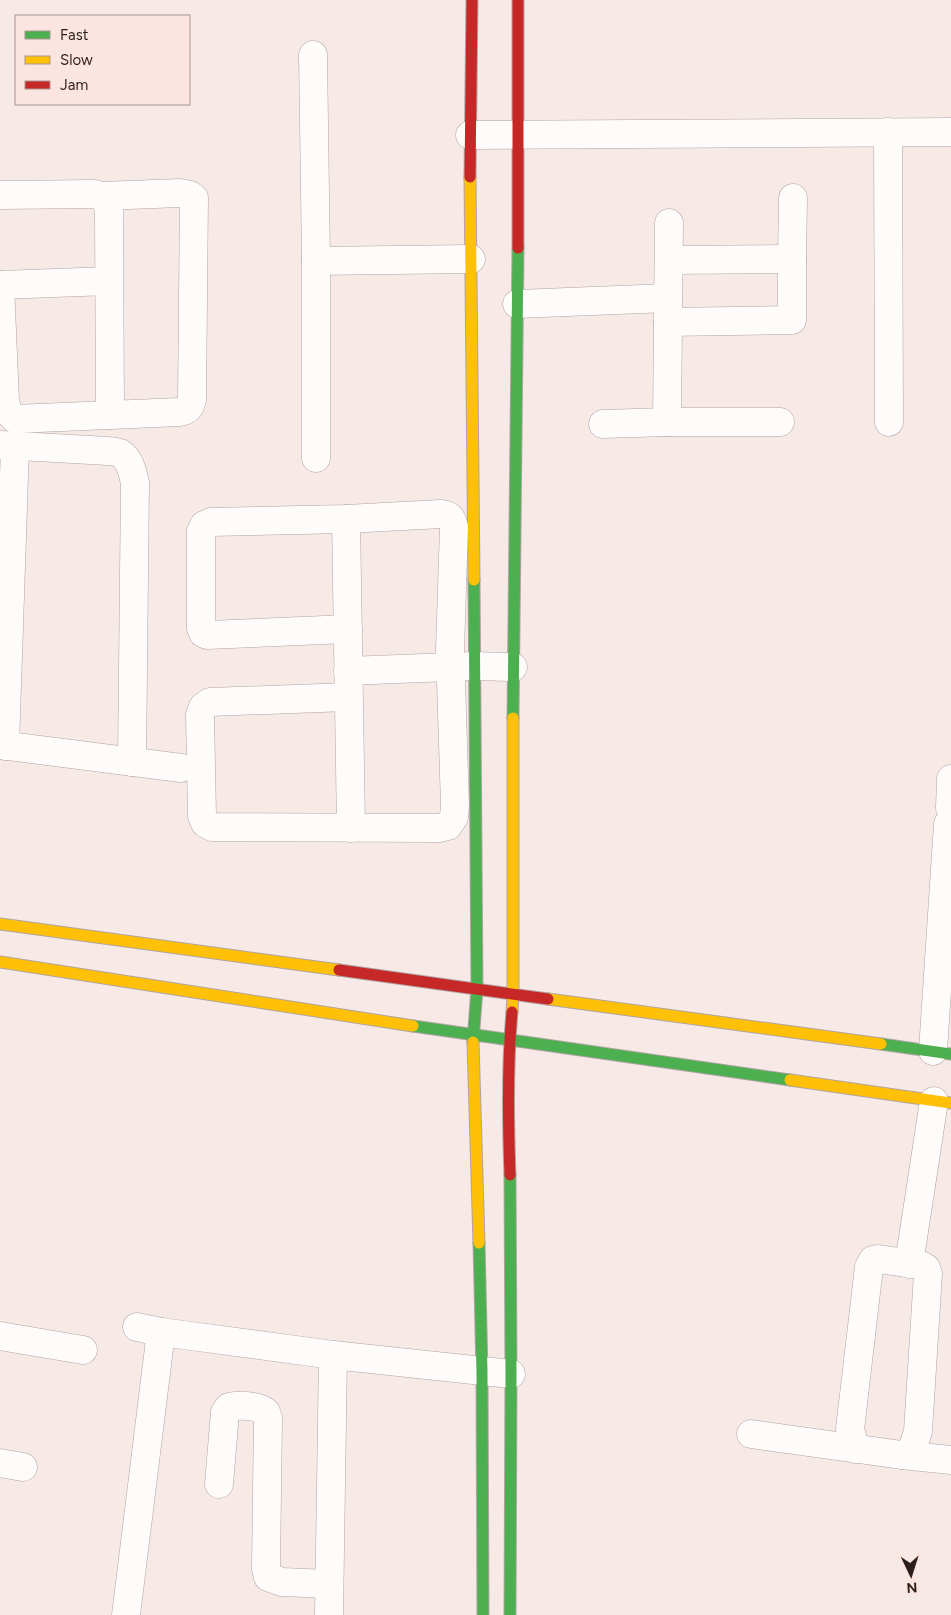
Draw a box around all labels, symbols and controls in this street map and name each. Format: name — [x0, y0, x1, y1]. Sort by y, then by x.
legend — [15, 15, 190, 105]
text: Fast — [60, 26, 89, 44]
text: Slow — [60, 51, 93, 69]
text: Jam — [60, 76, 88, 94]
north arrow — [886, 1550, 936, 1600]
text: N — [906, 1579, 918, 1596]

